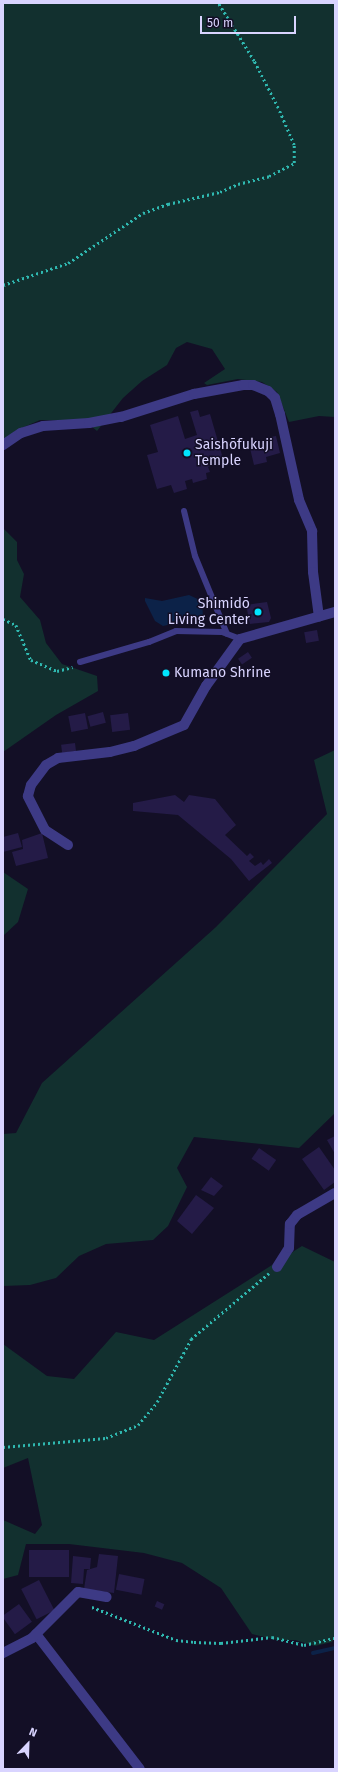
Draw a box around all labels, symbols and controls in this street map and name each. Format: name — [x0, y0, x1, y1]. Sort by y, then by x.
scale bar — [202, 8, 298, 34]
text: 50 m — [207, 16, 233, 30]
place label: Saishōfukuji Temple — [195, 437, 273, 470]
marker: Saishōfukuji Temple — [182, 448, 192, 458]
place label: Shimidō Living Center — [168, 596, 250, 628]
marker: Shimidō Living Center — [253, 607, 263, 617]
place label: Kumano Shrine — [174, 665, 271, 681]
marker: Kumano Shrine — [161, 668, 171, 678]
north arrow — [8, 1724, 48, 1764]
text: N — [27, 1725, 39, 1740]

